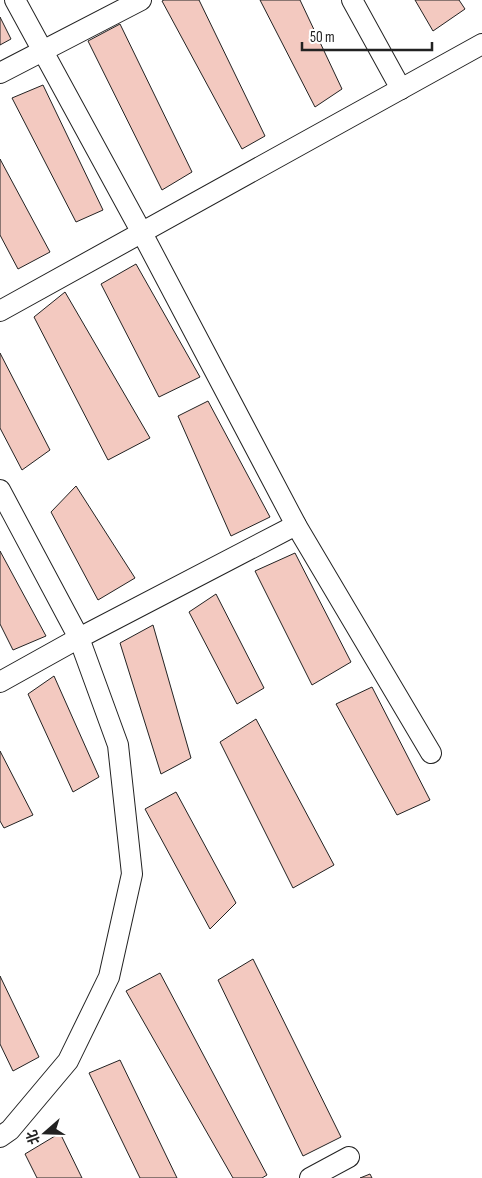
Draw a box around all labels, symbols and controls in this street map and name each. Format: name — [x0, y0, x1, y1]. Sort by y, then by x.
scale bar — [302, 20, 432, 52]
text: 50 m — [310, 28, 335, 47]
north arrow — [20, 1108, 70, 1158]
text: 北 — [23, 1128, 44, 1147]

